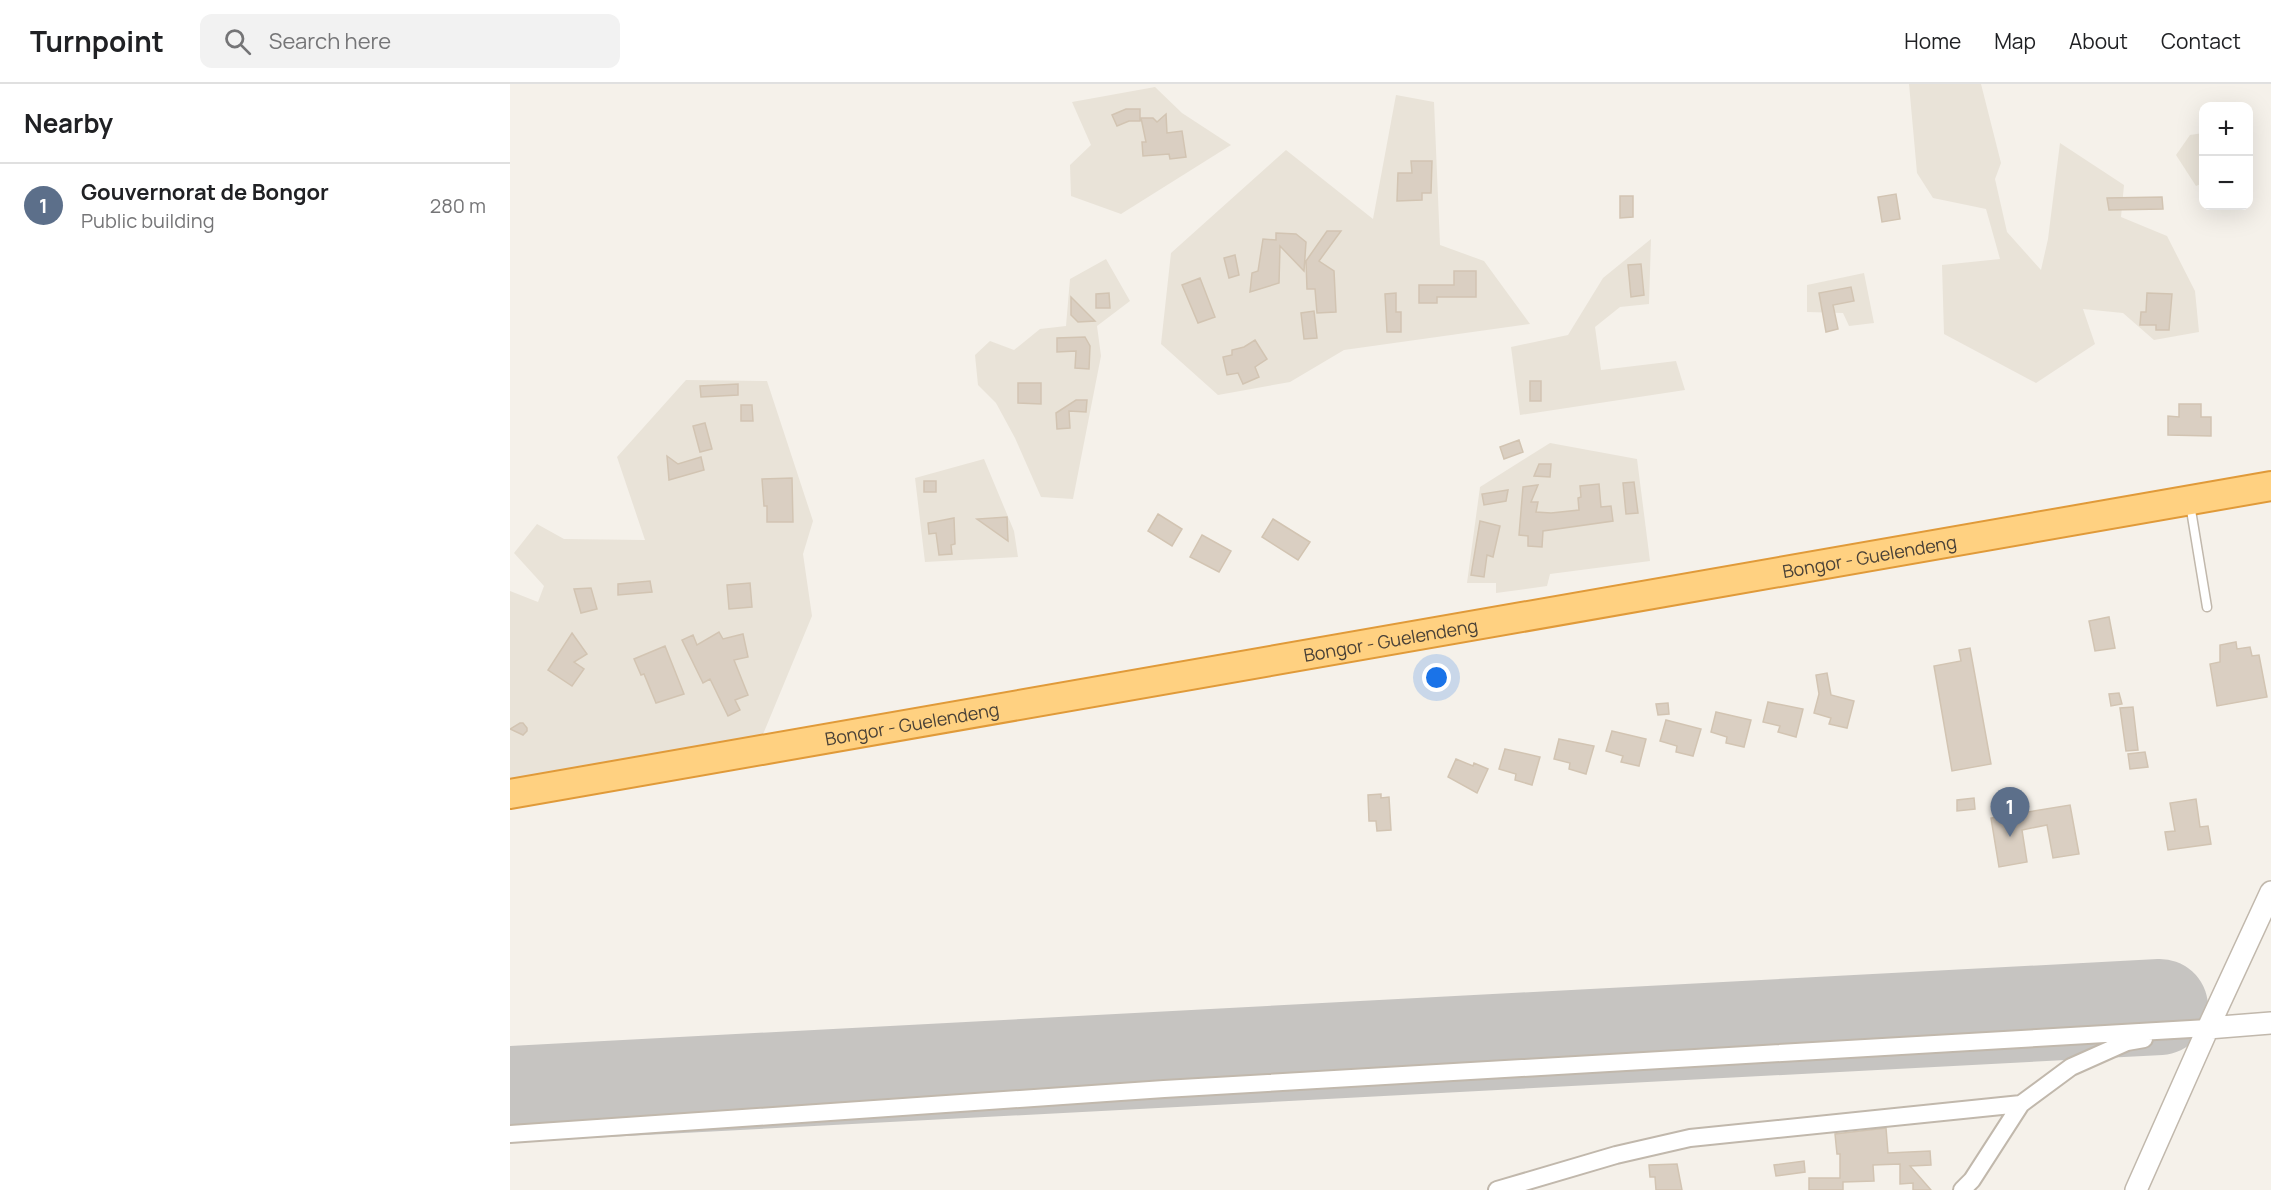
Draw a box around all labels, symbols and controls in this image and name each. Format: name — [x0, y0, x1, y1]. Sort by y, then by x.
search box — [200, 14, 620, 68]
text: Turnpoint — [30, 22, 164, 60]
icon: search — [221, 25, 254, 58]
text: Search here — [269, 26, 391, 56]
text: Home — [1904, 27, 1961, 55]
text: Map — [1994, 27, 2036, 55]
text: About — [2069, 27, 2128, 55]
text: Contact — [2161, 27, 2241, 55]
map controls — [2199, 102, 2253, 210]
button: + — [2199, 102, 2253, 156]
text: Nearby — [24, 105, 113, 141]
button: − — [2199, 156, 2253, 210]
text: Gouvernorat de Bongor — [81, 177, 329, 207]
text: 1 — [39, 192, 48, 219]
text: 280 m — [430, 192, 486, 219]
text: Public building — [81, 207, 215, 234]
street label: Bongor - Guelendeng — [1780, 529, 1958, 583]
street label: Bongor - Guelendeng — [1302, 613, 1480, 667]
your location — [1422, 663, 1451, 692]
street label: Bongor - Guelendeng — [823, 697, 1001, 751]
pin: 1 — [1990, 788, 2030, 837]

